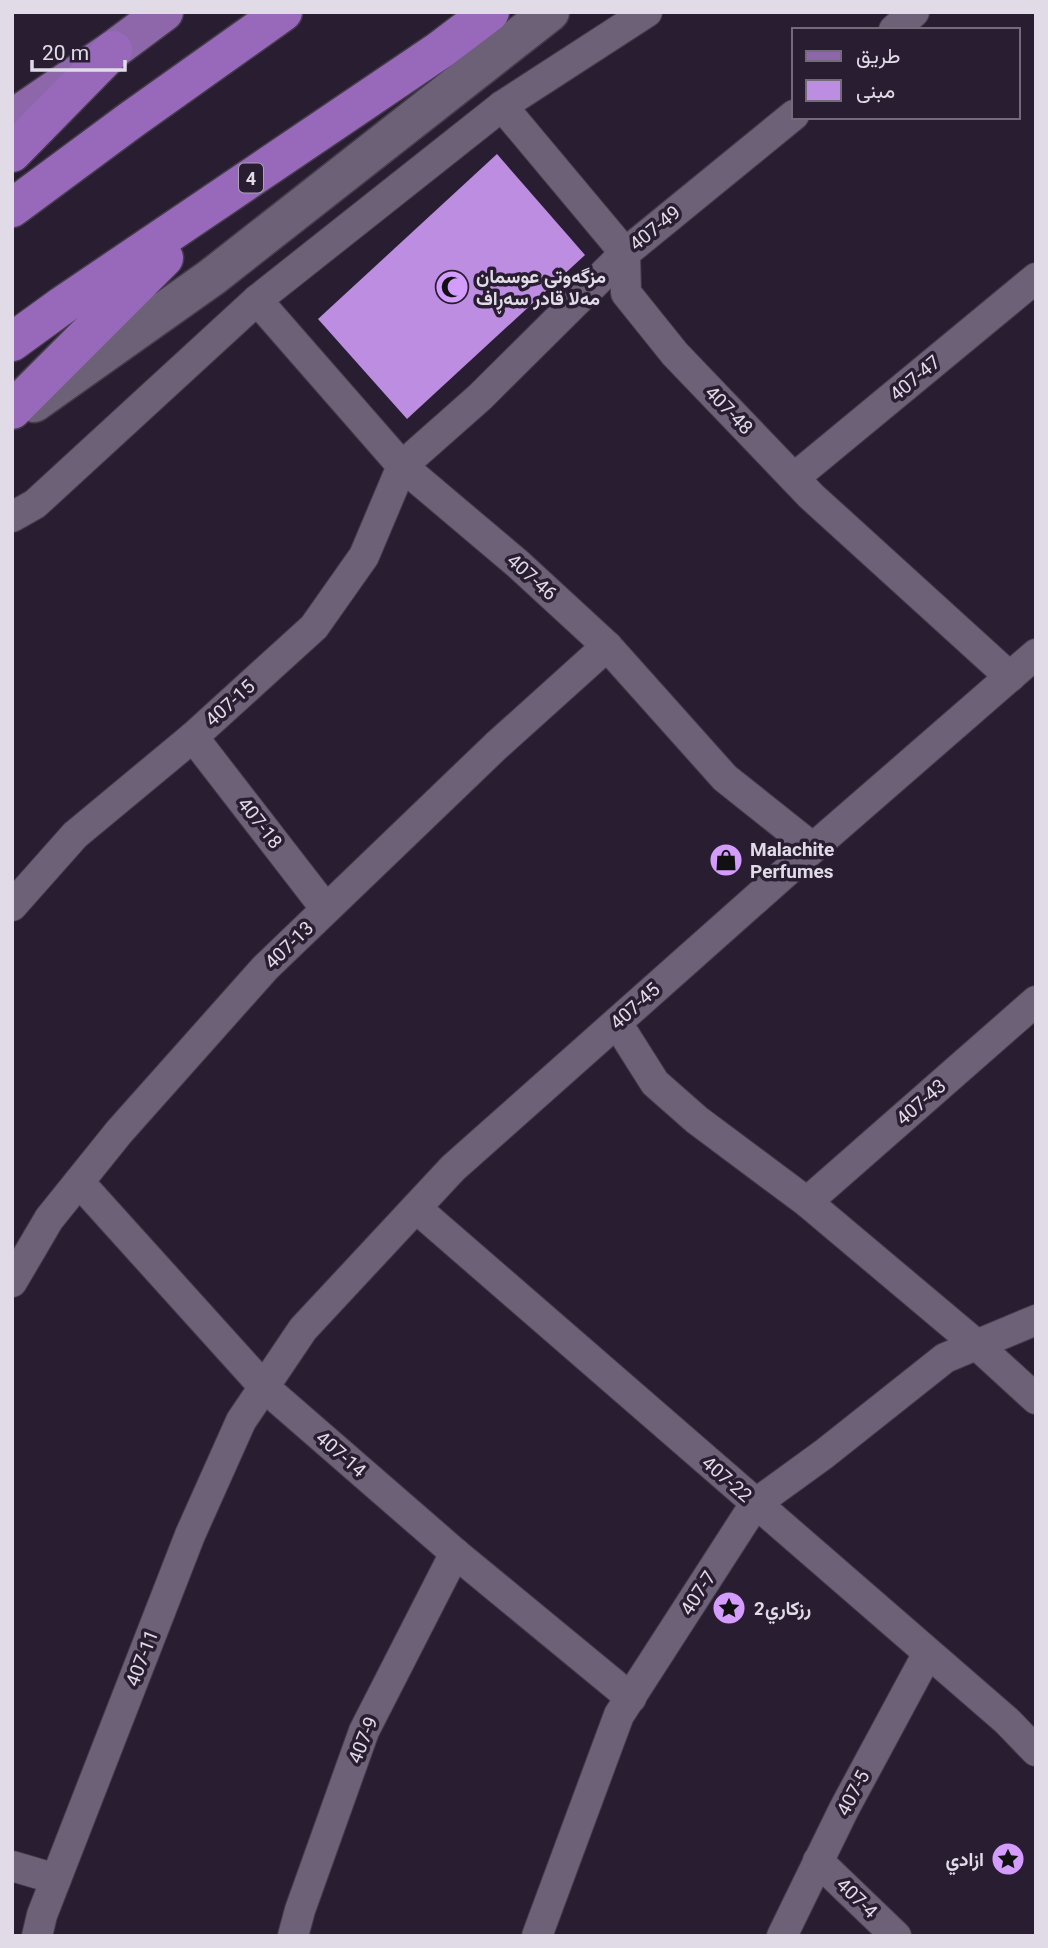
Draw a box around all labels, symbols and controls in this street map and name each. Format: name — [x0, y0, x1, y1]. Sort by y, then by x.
scale bar — [32, 28, 124, 72]
legend — [792, 28, 1020, 119]
text: 20 m — [42, 41, 89, 65]
text: طريق — [856, 44, 901, 69]
text: مبنى — [856, 79, 895, 103]
road number: 4 — [239, 163, 263, 192]
street label: 407-49 — [625, 201, 685, 255]
place label: مزگەوتی عوسمان مەلا قادر سەڕاف — [476, 265, 606, 314]
mosque icon: مزگەوتی عوسمان مەلا قادر سەڕاف — [433, 268, 471, 306]
street label: 407-47 — [885, 350, 945, 406]
street label: 407-48 — [700, 381, 758, 439]
street label: 407-46 — [503, 549, 561, 605]
street label: 407-15 — [201, 675, 259, 731]
street label: 407-18 — [233, 793, 287, 853]
place label: Malachite Perfumes — [750, 838, 834, 883]
shop icon: Malachite Perfumes — [707, 841, 745, 879]
street label: 407-13 — [260, 916, 318, 974]
street label: 407-45 — [606, 978, 664, 1034]
street label: 407-43 — [891, 1074, 951, 1130]
street label: 407-14 — [311, 1426, 371, 1482]
street label: 407-22 — [697, 1451, 757, 1507]
street label: 407-7 — [675, 1567, 721, 1619]
place icon: رزكاري2 — [710, 1589, 748, 1627]
place label: رزكاري2 — [754, 1597, 811, 1625]
street label: 407-11 — [121, 1626, 163, 1690]
street label: 407-9 — [343, 1713, 383, 1767]
street label: 407-5 — [832, 1766, 874, 1820]
place icon: ازادي — [989, 1840, 1027, 1878]
place label: ازادي — [945, 1848, 984, 1876]
street label: 407-4 — [832, 1873, 882, 1923]

